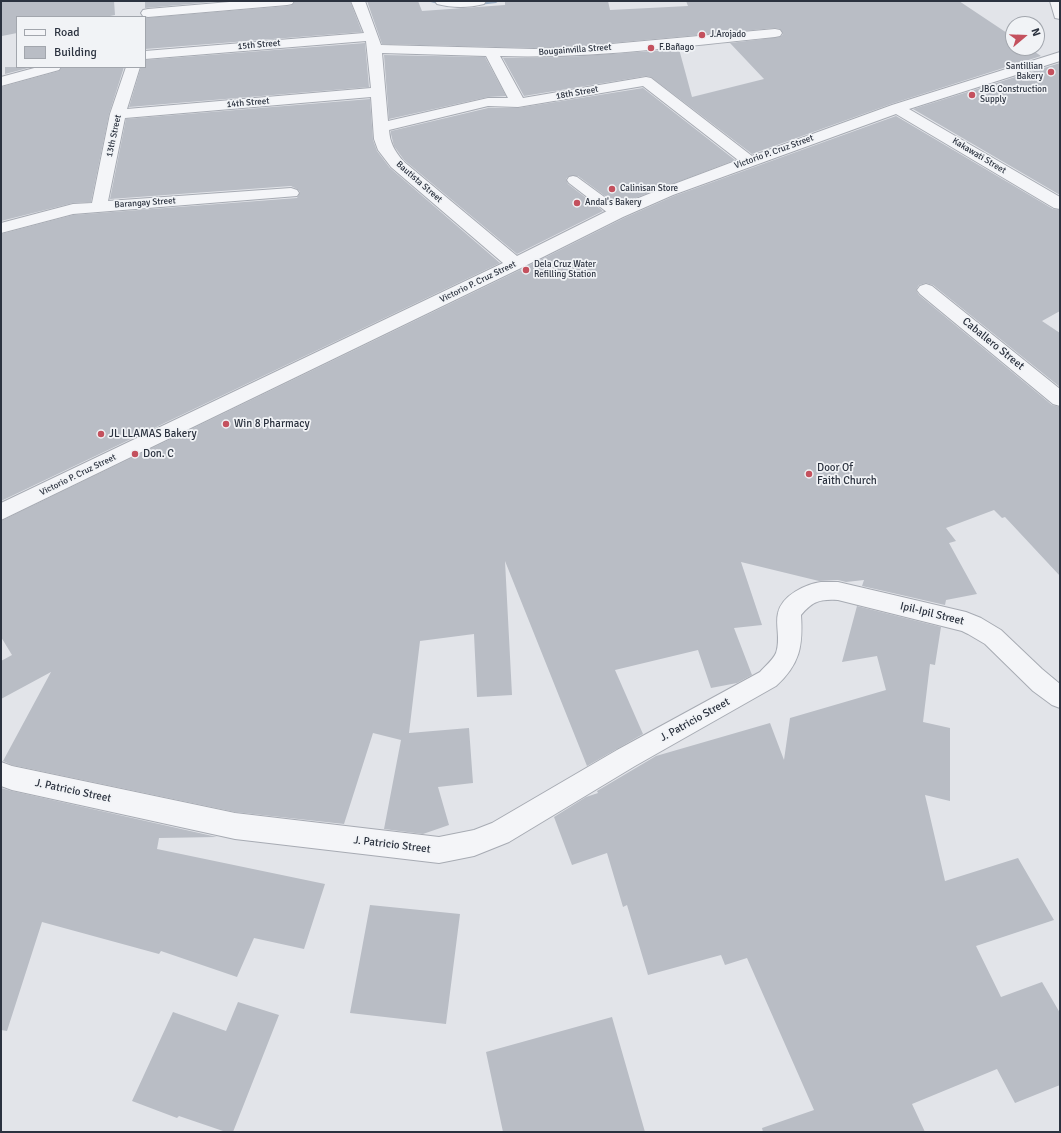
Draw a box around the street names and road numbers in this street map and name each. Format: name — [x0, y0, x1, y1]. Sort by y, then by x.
street label: 15th Street — [237, 38, 281, 52]
street label: Bougainvilla Street — [538, 42, 612, 58]
street label: 18th Street — [555, 84, 599, 102]
street label: 14th Street — [226, 96, 270, 110]
street label: 13th Street — [104, 114, 124, 158]
street label: Victorio P. Cruz Street — [733, 133, 815, 171]
street label: Kakawati Street — [950, 136, 1008, 176]
street label: Bautista Street — [394, 159, 444, 205]
street label: Barangay Street — [114, 195, 176, 211]
street label: Victorio P. Cruz Street — [438, 259, 518, 305]
street label: Caballero Street — [959, 315, 1027, 373]
street label: Victorio P. Cruz Street — [38, 452, 118, 498]
street label: Ipil-Ipil Street — [899, 600, 965, 628]
street label: J. Patricio Street — [658, 695, 732, 745]
street label: J. Patricio Street — [34, 776, 112, 806]
street label: J. Patricio Street — [353, 834, 431, 856]

